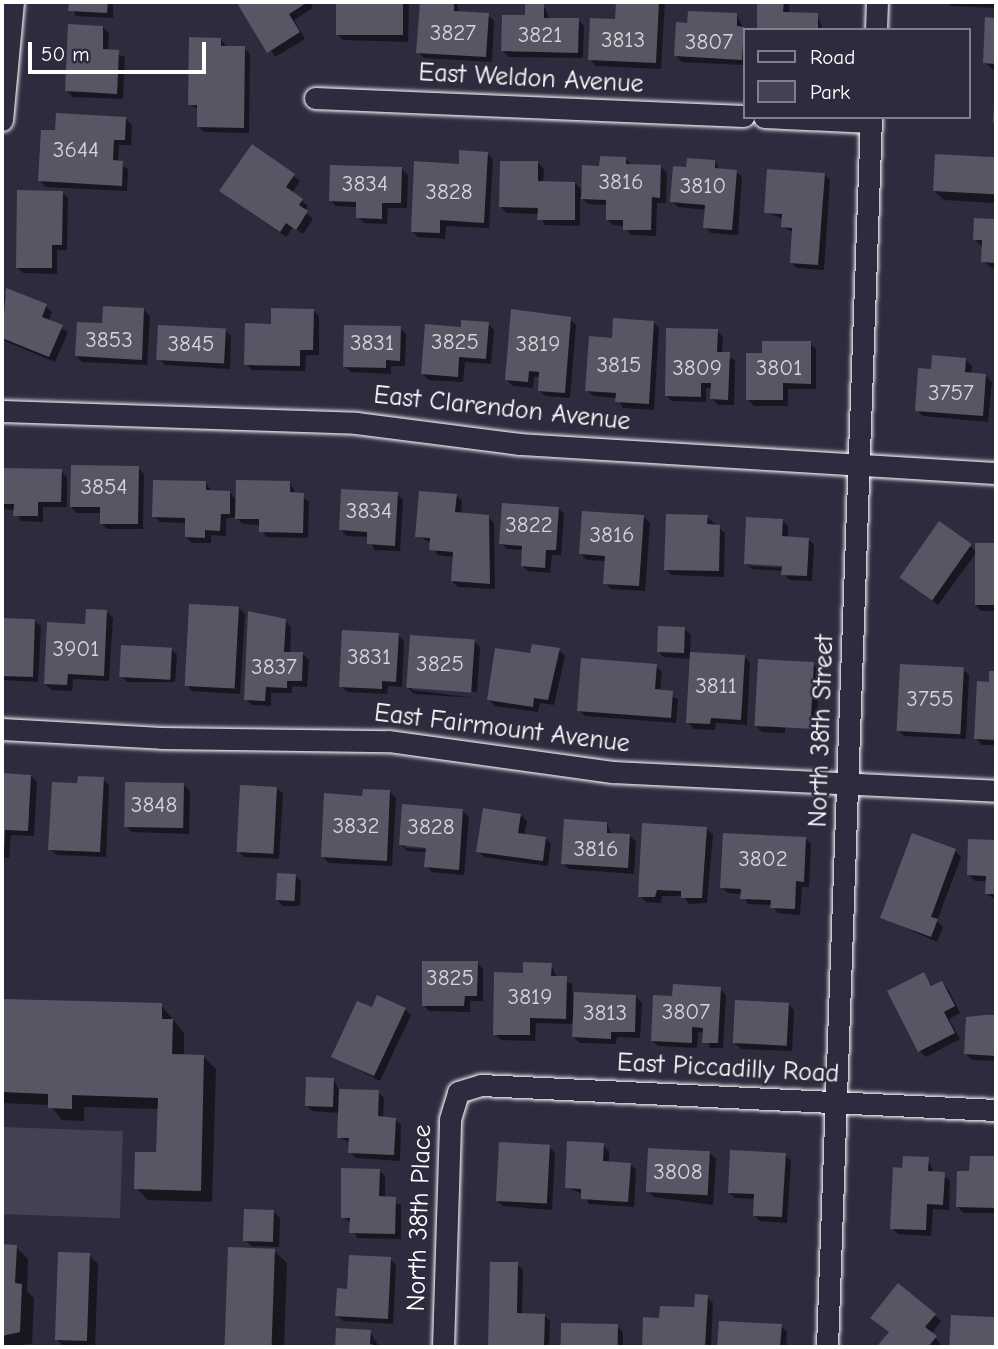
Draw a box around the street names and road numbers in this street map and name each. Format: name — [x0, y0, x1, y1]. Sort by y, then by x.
street label: East Weldon Avenue — [418, 58, 644, 100]
street label: East Clarendon Avenue — [372, 380, 632, 438]
street label: North 38th Street — [803, 634, 841, 828]
street label: East Fairmount Avenue — [372, 698, 632, 760]
street label: East Piccadilly Road — [616, 1048, 840, 1090]
street label: North 38th Place — [401, 1124, 439, 1312]

